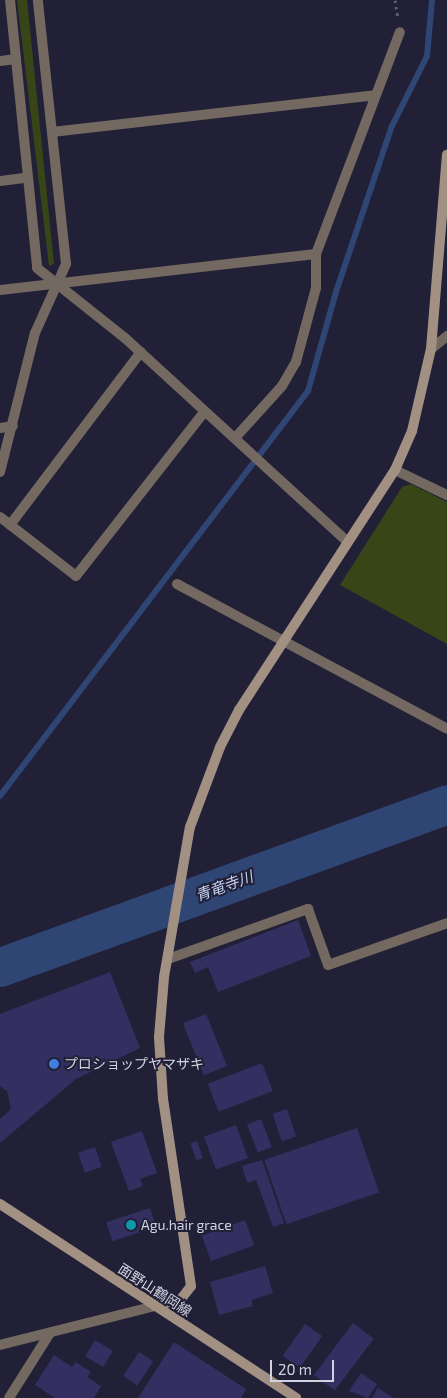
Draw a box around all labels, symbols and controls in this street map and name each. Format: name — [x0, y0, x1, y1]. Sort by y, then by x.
water label: 青竜寺川 — [193, 867, 255, 905]
place label: プロショップヤマザキ — [64, 1056, 204, 1072]
marker: プロショップヤマザキ — [48, 1058, 60, 1070]
place label: Agu.hair grace — [141, 1217, 232, 1233]
marker: Agu.hair grace — [125, 1219, 137, 1231]
street label: 面野山鶴岡線 — [115, 1260, 195, 1320]
scale bar — [272, 1350, 336, 1382]
text: 20 m — [278, 1360, 312, 1378]

